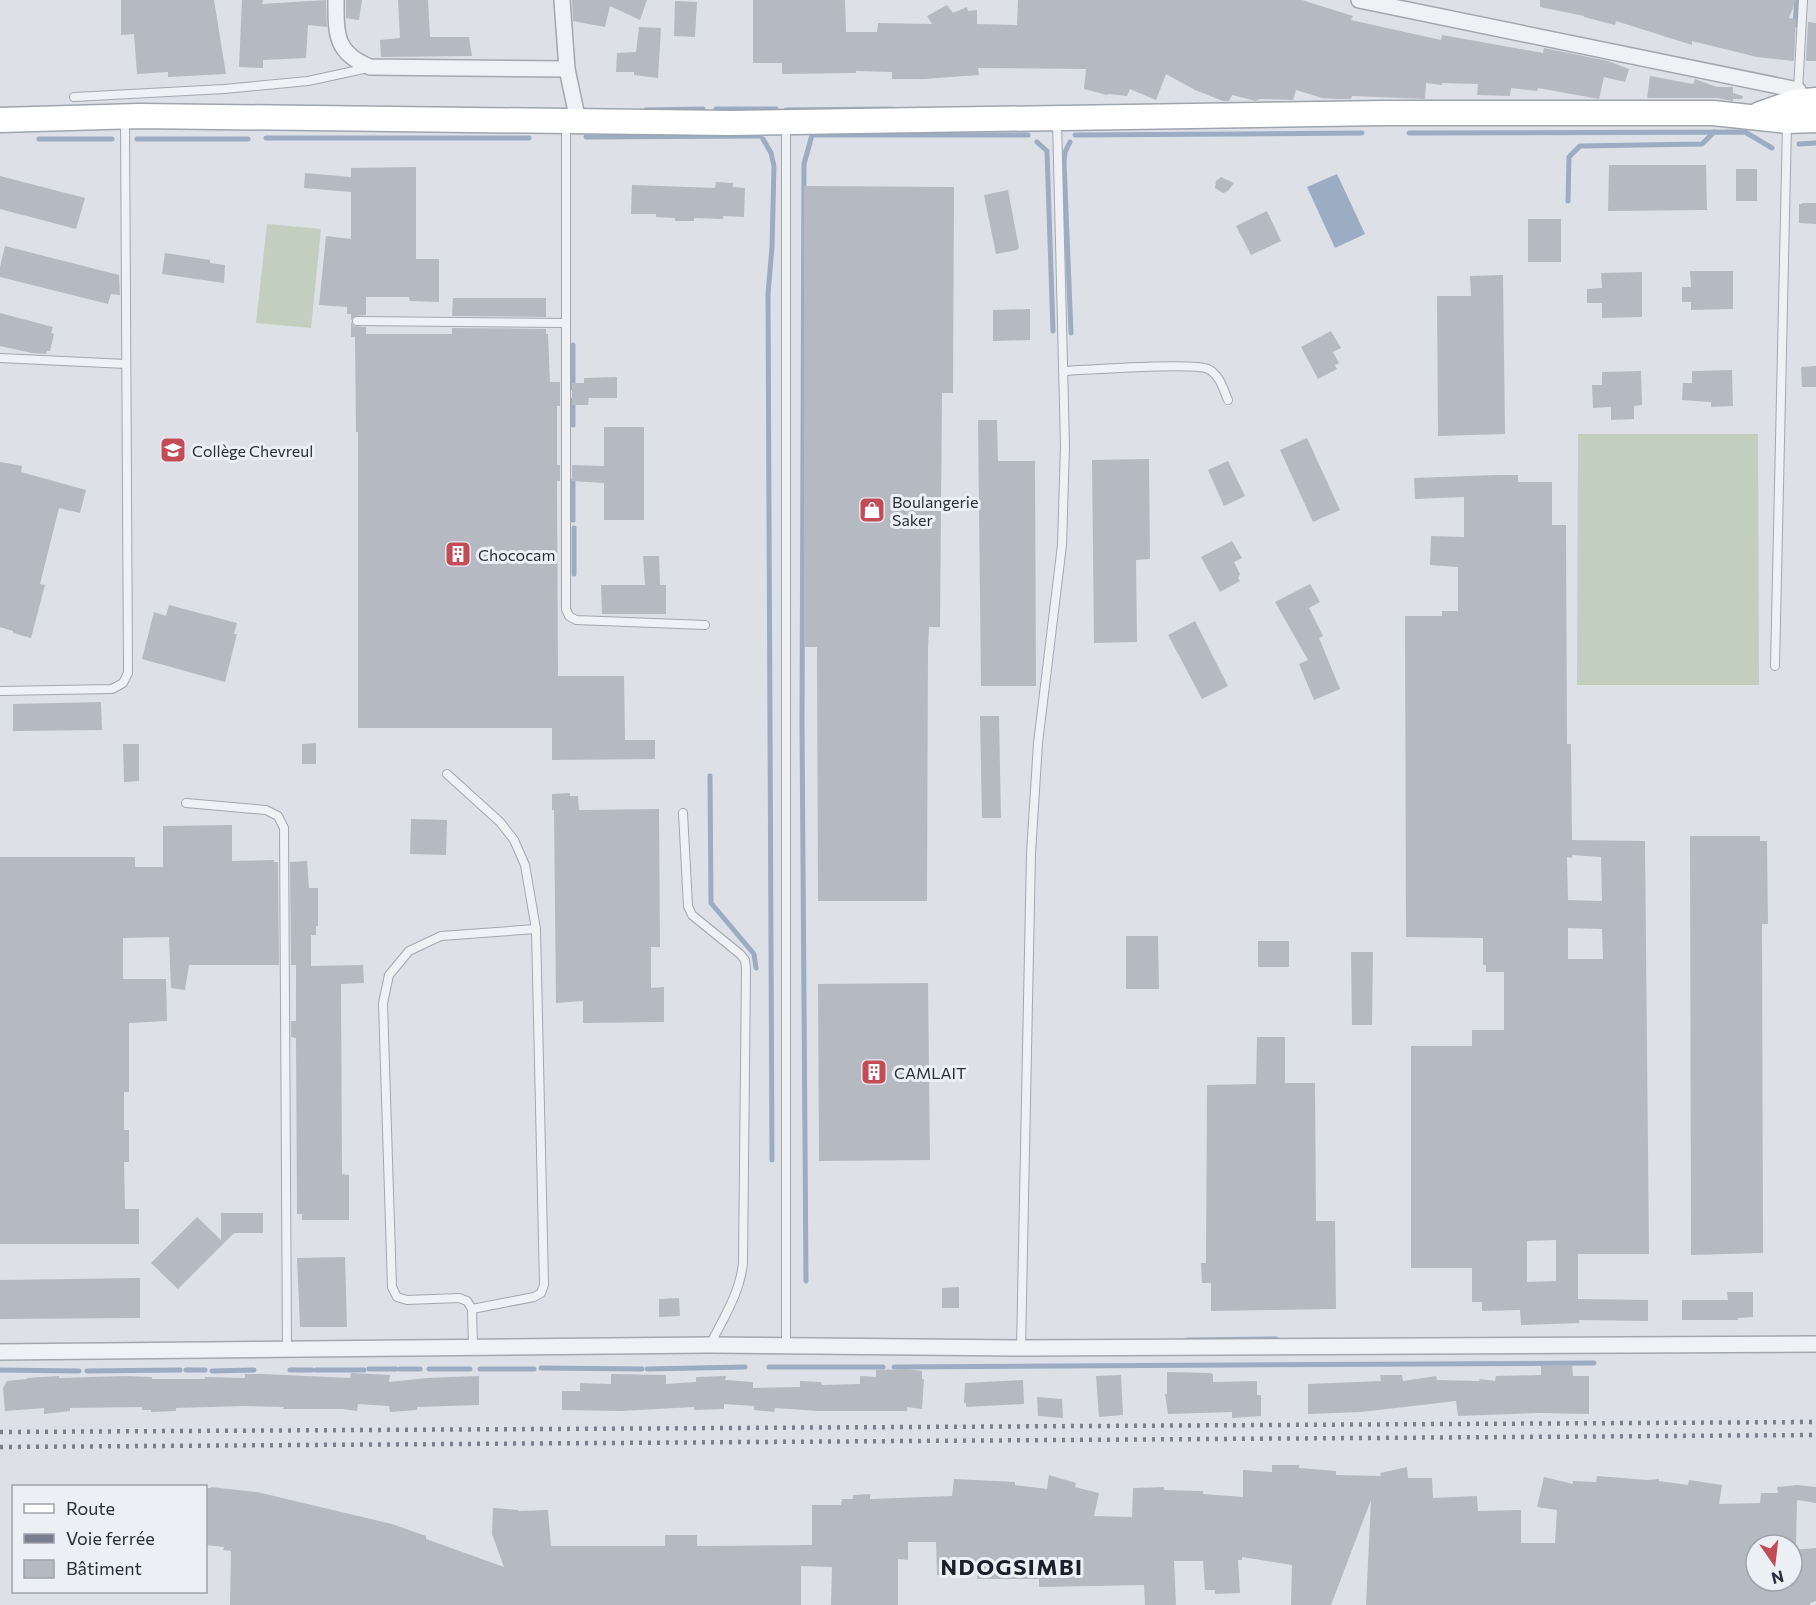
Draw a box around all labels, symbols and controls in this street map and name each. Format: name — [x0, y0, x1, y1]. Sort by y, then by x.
school or university icon: Collège Chevreul — [158, 435, 188, 465]
place label: Collège Chevreul — [192, 441, 313, 460]
place label: Boulangerie Saker — [892, 492, 978, 529]
shop icon: Boulangerie Saker — [857, 495, 887, 525]
building icon: Chococam — [443, 539, 473, 569]
place label: Chococam — [478, 545, 555, 564]
building icon: CAMLAIT — [859, 1057, 889, 1087]
place label: CAMLAIT — [894, 1063, 966, 1082]
legend — [12, 1485, 207, 1593]
text: Route — [66, 1497, 115, 1519]
text: Voie ferrée — [66, 1527, 155, 1549]
north arrow — [1744, 1533, 1804, 1593]
district label: NDOGSIMBI — [941, 1553, 1083, 1580]
text: Bâtiment — [66, 1557, 142, 1579]
text: N — [1770, 1567, 1786, 1589]

